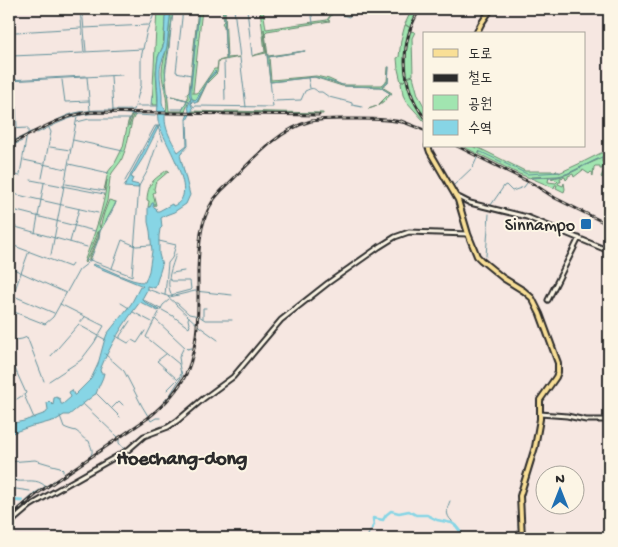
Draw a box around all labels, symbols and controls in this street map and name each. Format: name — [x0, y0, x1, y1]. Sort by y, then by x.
legend — [423, 32, 586, 148]
text: 도로 — [468, 46, 492, 64]
text: 철도 — [468, 70, 492, 88]
text: 공원 — [468, 96, 492, 114]
text: 수역 — [468, 120, 492, 138]
place label: Sinnampo — [505, 216, 575, 237]
marker: Sinnampo — [579, 217, 593, 231]
district label: Hoechang-dong — [117, 449, 247, 472]
north arrow — [536, 464, 586, 514]
text: N — [555, 471, 565, 488]

